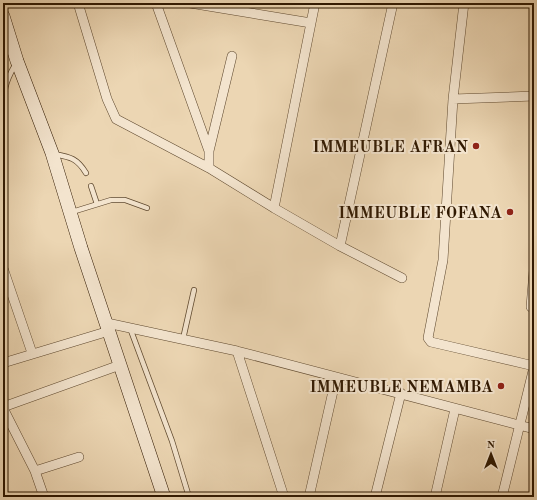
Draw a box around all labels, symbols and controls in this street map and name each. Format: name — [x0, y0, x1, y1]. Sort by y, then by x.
place label: IMMEUBLE AFRAN — [312, 140, 469, 156]
marker: IMMEUBLE AFRAN — [471, 141, 481, 151]
place label: IMMEUBLE FOFANA — [338, 206, 502, 222]
marker: IMMEUBLE FOFANA — [505, 207, 515, 217]
place label: IMMEUBLE NEMAMBA — [309, 380, 493, 396]
marker: IMMEUBLE NEMAMBA — [496, 381, 506, 391]
north arrow — [471, 434, 511, 474]
text: N — [487, 440, 496, 451]

